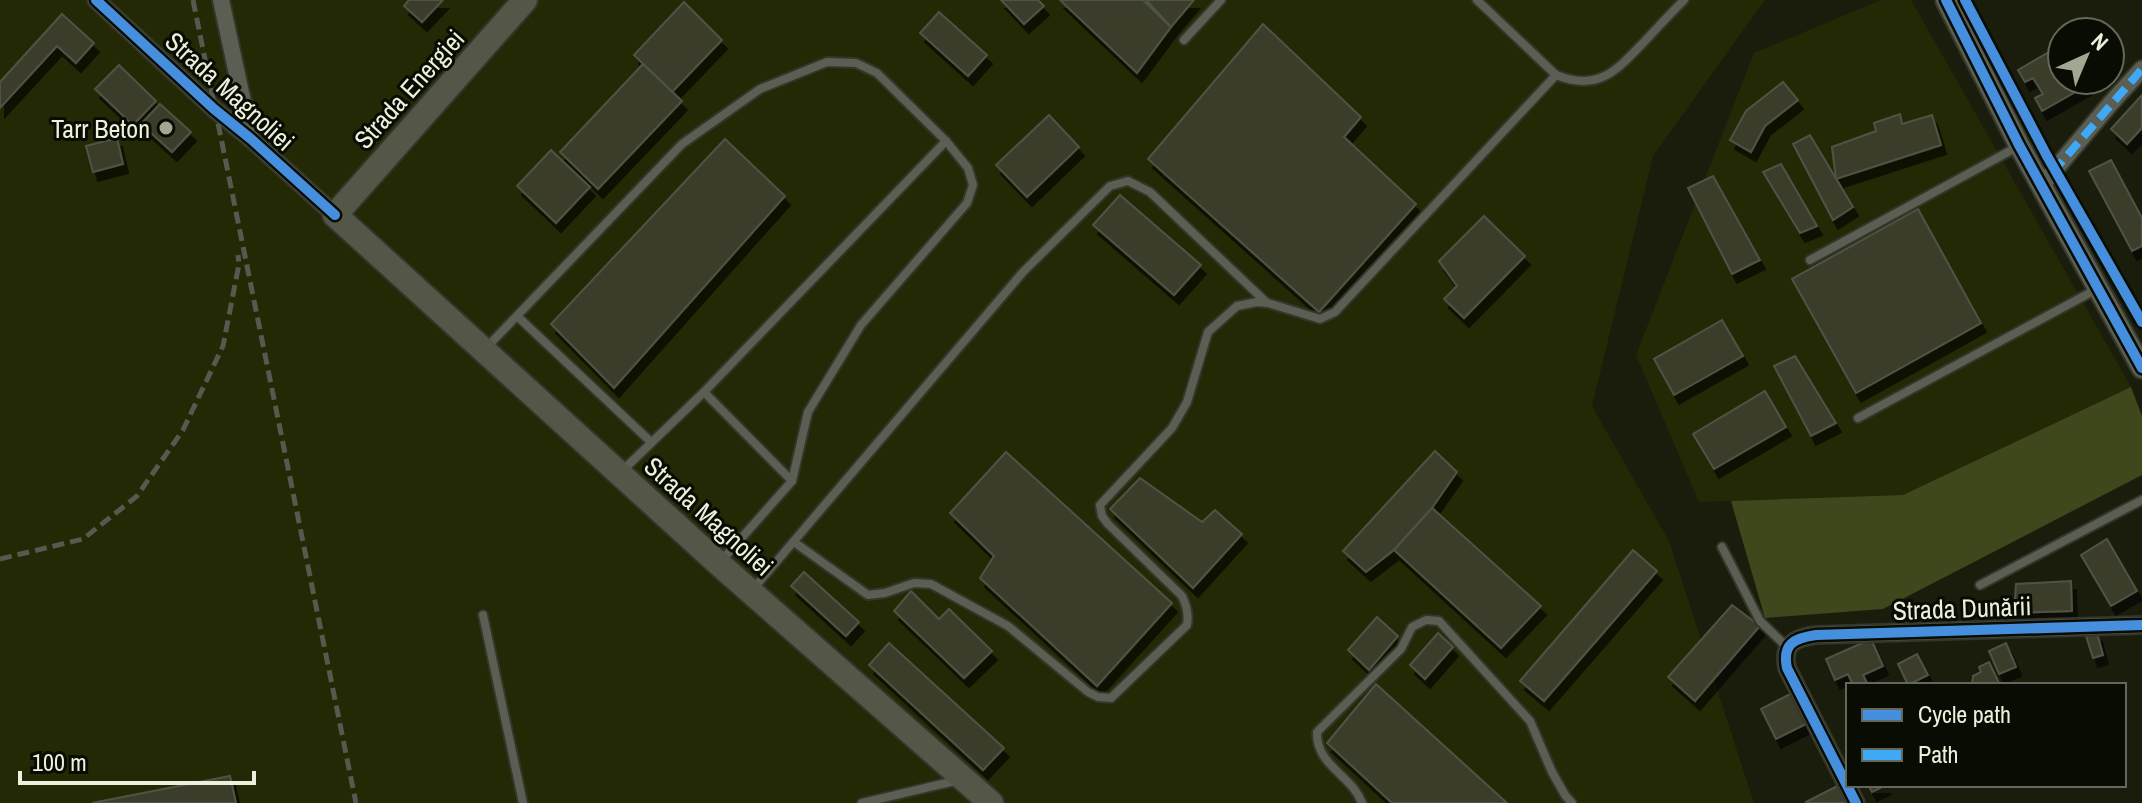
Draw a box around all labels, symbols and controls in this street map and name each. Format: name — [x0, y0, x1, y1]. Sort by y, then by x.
north arrow — [2046, 16, 2126, 96]
street label: Strada Energiei — [346, 22, 472, 156]
street label: Strada Magnoliei — [158, 24, 302, 158]
text: N — [2085, 26, 2115, 57]
place label: Tarr Beton — [51, 111, 150, 146]
marker: Tarr Beton — [157, 119, 175, 137]
street label: Strada Magnoliei — [637, 449, 781, 583]
street label: Strada Dunării — [1892, 588, 2032, 628]
legend — [1846, 683, 2126, 787]
text: Cycle path — [1918, 698, 2011, 730]
scale bar — [20, 735, 254, 785]
text: Path — [1918, 738, 1959, 770]
text: 100 m — [32, 746, 87, 778]

